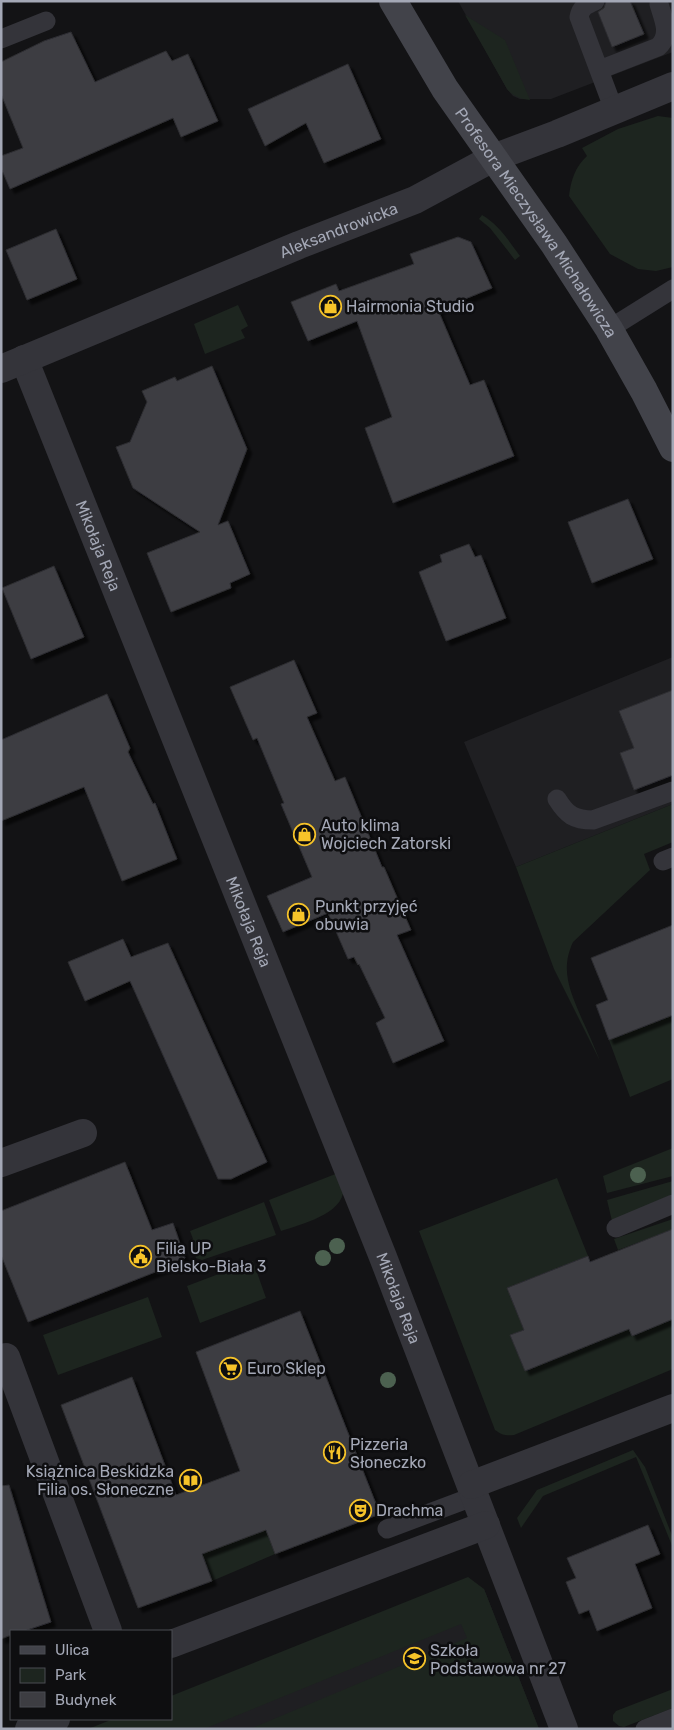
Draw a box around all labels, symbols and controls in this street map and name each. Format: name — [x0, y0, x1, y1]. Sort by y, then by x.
street label: Profesora Mieczysława Michałowicza — [451, 104, 621, 341]
street label: Aleksandrowicka — [277, 199, 400, 262]
shop icon: Hairmonia Studio — [318, 294, 342, 318]
place label: Hairmonia Studio — [346, 297, 474, 316]
street label: Mikołaja Reja — [71, 498, 125, 594]
place label: Auto klima Wojciech Zatorski — [321, 816, 451, 853]
shop icon: Auto klima Wojciech Zatorski — [293, 822, 317, 846]
street label: Mikołaja Reja — [222, 874, 275, 970]
place label: Punkt przyjęć obuwia — [315, 897, 418, 934]
shop icon: Punkt przyjęć obuwia — [287, 903, 311, 927]
place label: Filia UP Bielsko-Biała 3 — [156, 1239, 266, 1276]
public building icon: Filia UP Bielsko-Biała 3 — [128, 1245, 152, 1269]
street label: Mikołaja Reja — [372, 1250, 424, 1346]
supermarket icon: Euro Sklep — [219, 1356, 243, 1380]
place label: Euro Sklep — [247, 1359, 326, 1378]
place label: Pizzeria Słoneczko — [350, 1435, 426, 1472]
restaurant icon: Pizzeria Słoneczko — [322, 1441, 346, 1465]
place label: Książnica Beskidzka Filia os. Słoneczne — [26, 1462, 174, 1499]
library icon: Książnica Beskidzka Filia os. Słoneczne — [178, 1468, 202, 1492]
theatre icon: Drachma — [348, 1498, 372, 1522]
place label: Drachma — [376, 1501, 443, 1520]
legend — [10, 1630, 172, 1720]
text: Ulica — [55, 1641, 89, 1659]
place label: Szkoła Podstawowa nr 27 — [430, 1641, 566, 1678]
school or university icon: Szkoła Podstawowa nr 27 — [402, 1647, 426, 1671]
text: Park — [55, 1666, 86, 1684]
text: Budynek — [55, 1691, 117, 1709]

